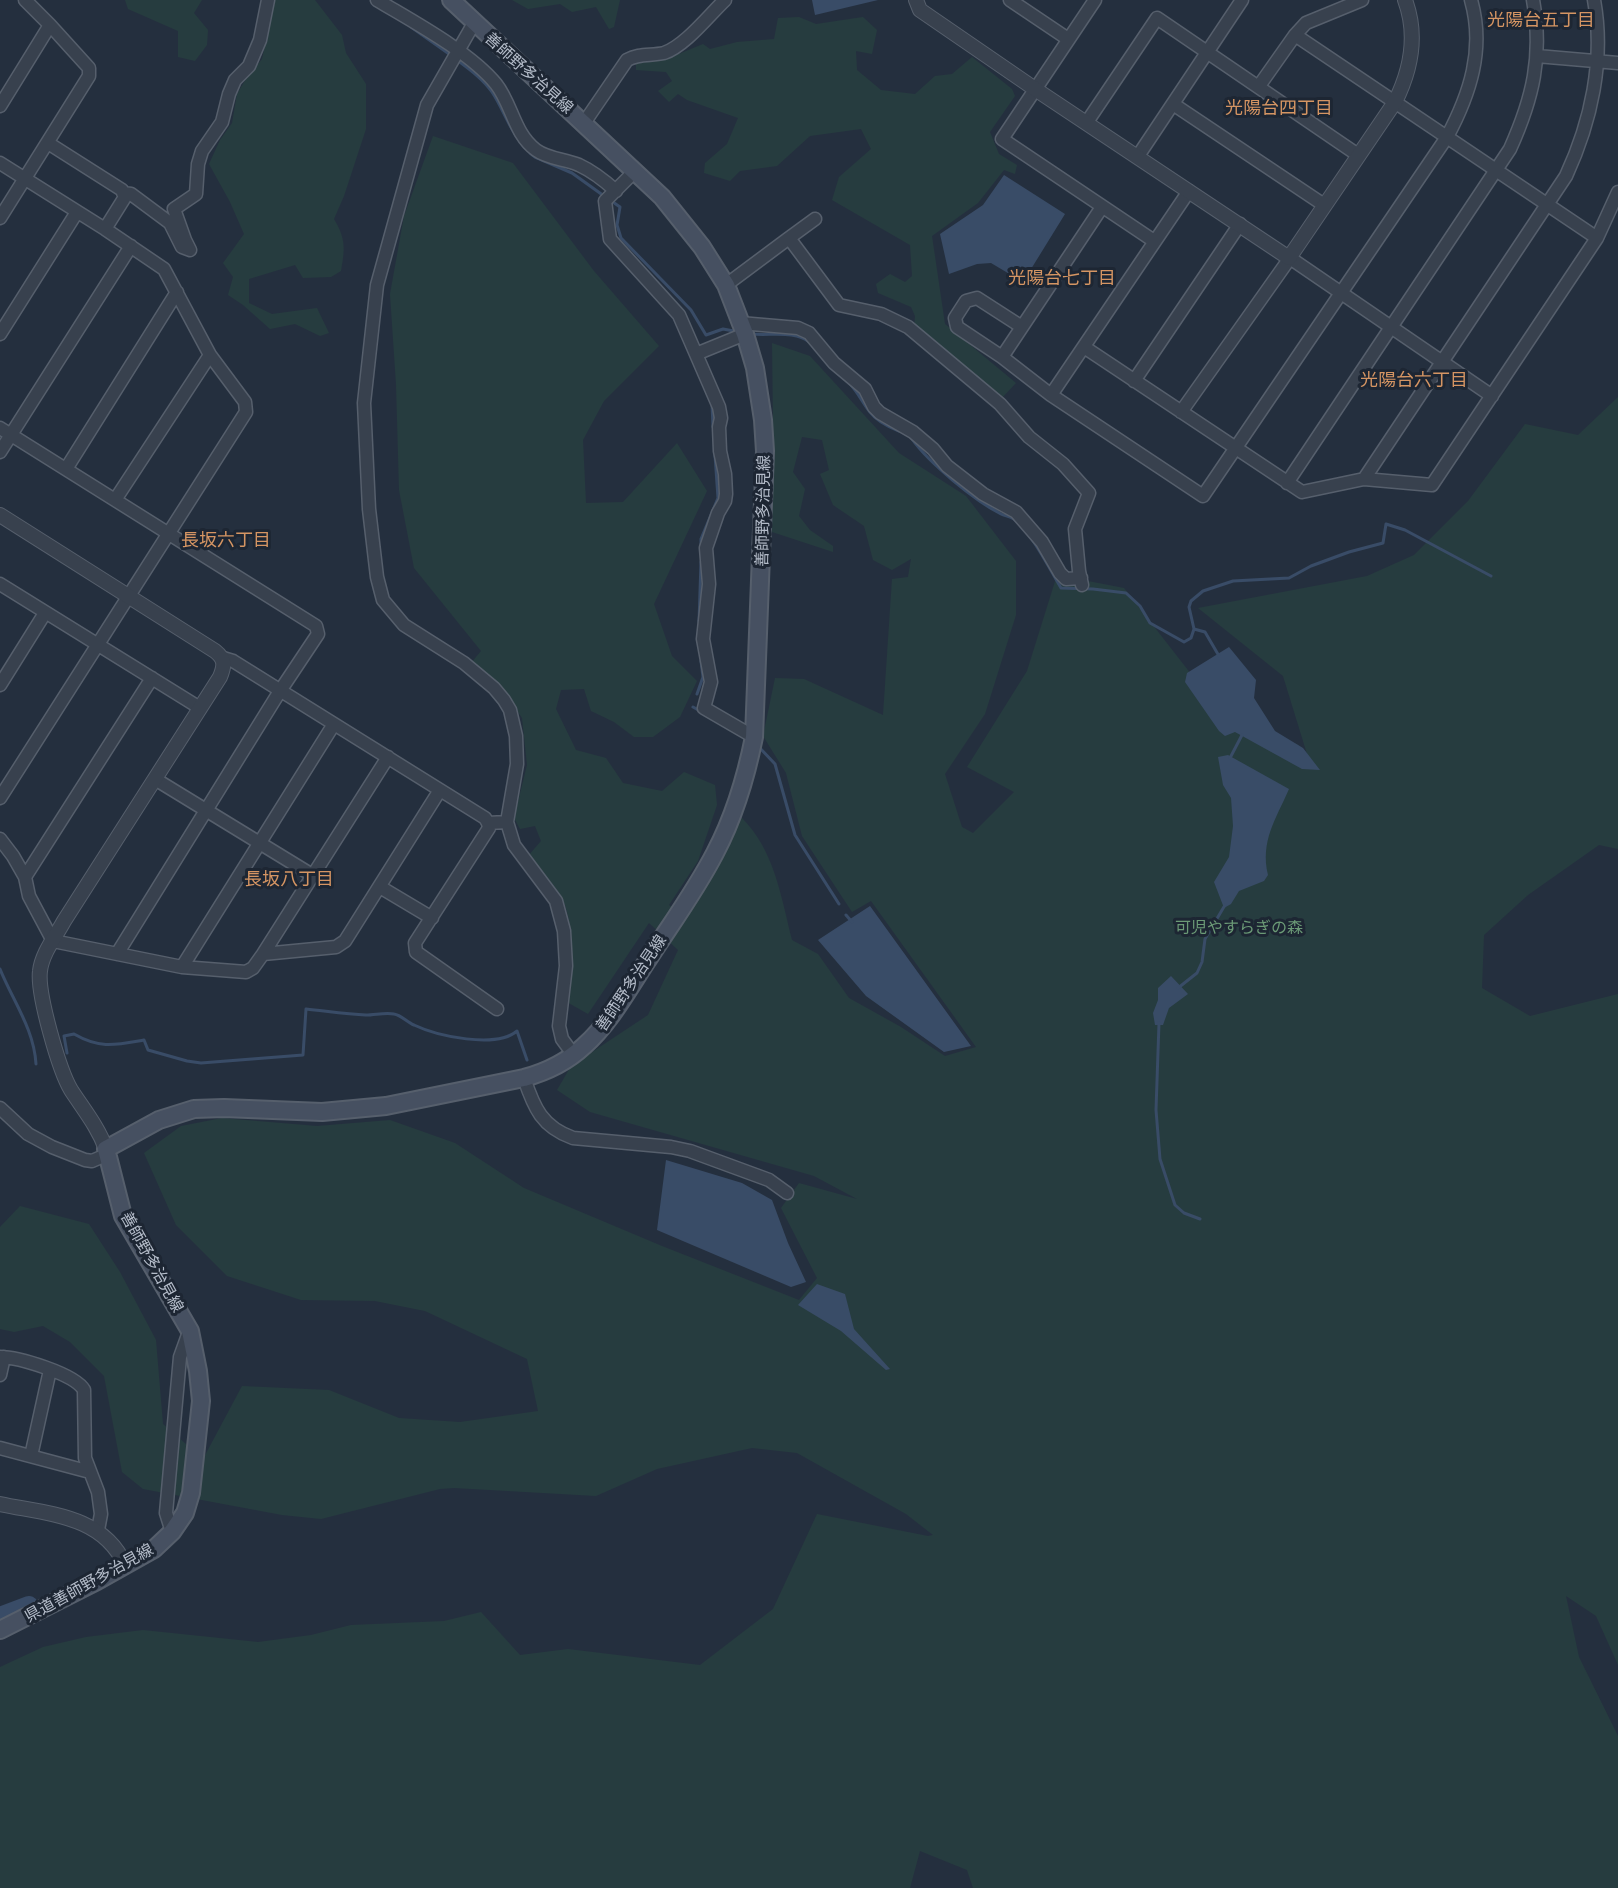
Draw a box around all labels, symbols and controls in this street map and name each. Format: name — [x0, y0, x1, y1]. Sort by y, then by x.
district label: 光陽台五丁目 — [1487, 9, 1595, 31]
street label: 善師野多治見線 — [481, 28, 577, 118]
district label: 光陽台四丁目 — [1225, 97, 1333, 119]
district label: 光陽台七丁目 — [1008, 267, 1116, 289]
district label: 光陽台六丁目 — [1360, 369, 1468, 391]
street label: 善師野多治見線 — [752, 455, 774, 567]
district label: 長坂六丁目 — [181, 529, 271, 551]
district label: 長坂八丁目 — [244, 868, 334, 890]
park label: 可児やすらぎの森 — [1175, 918, 1303, 938]
street label: 善師野多治見線 — [592, 931, 670, 1035]
street label: 善師野多治見線 — [116, 1208, 188, 1316]
street label: 県道善師野多治見線 — [21, 1540, 157, 1626]

